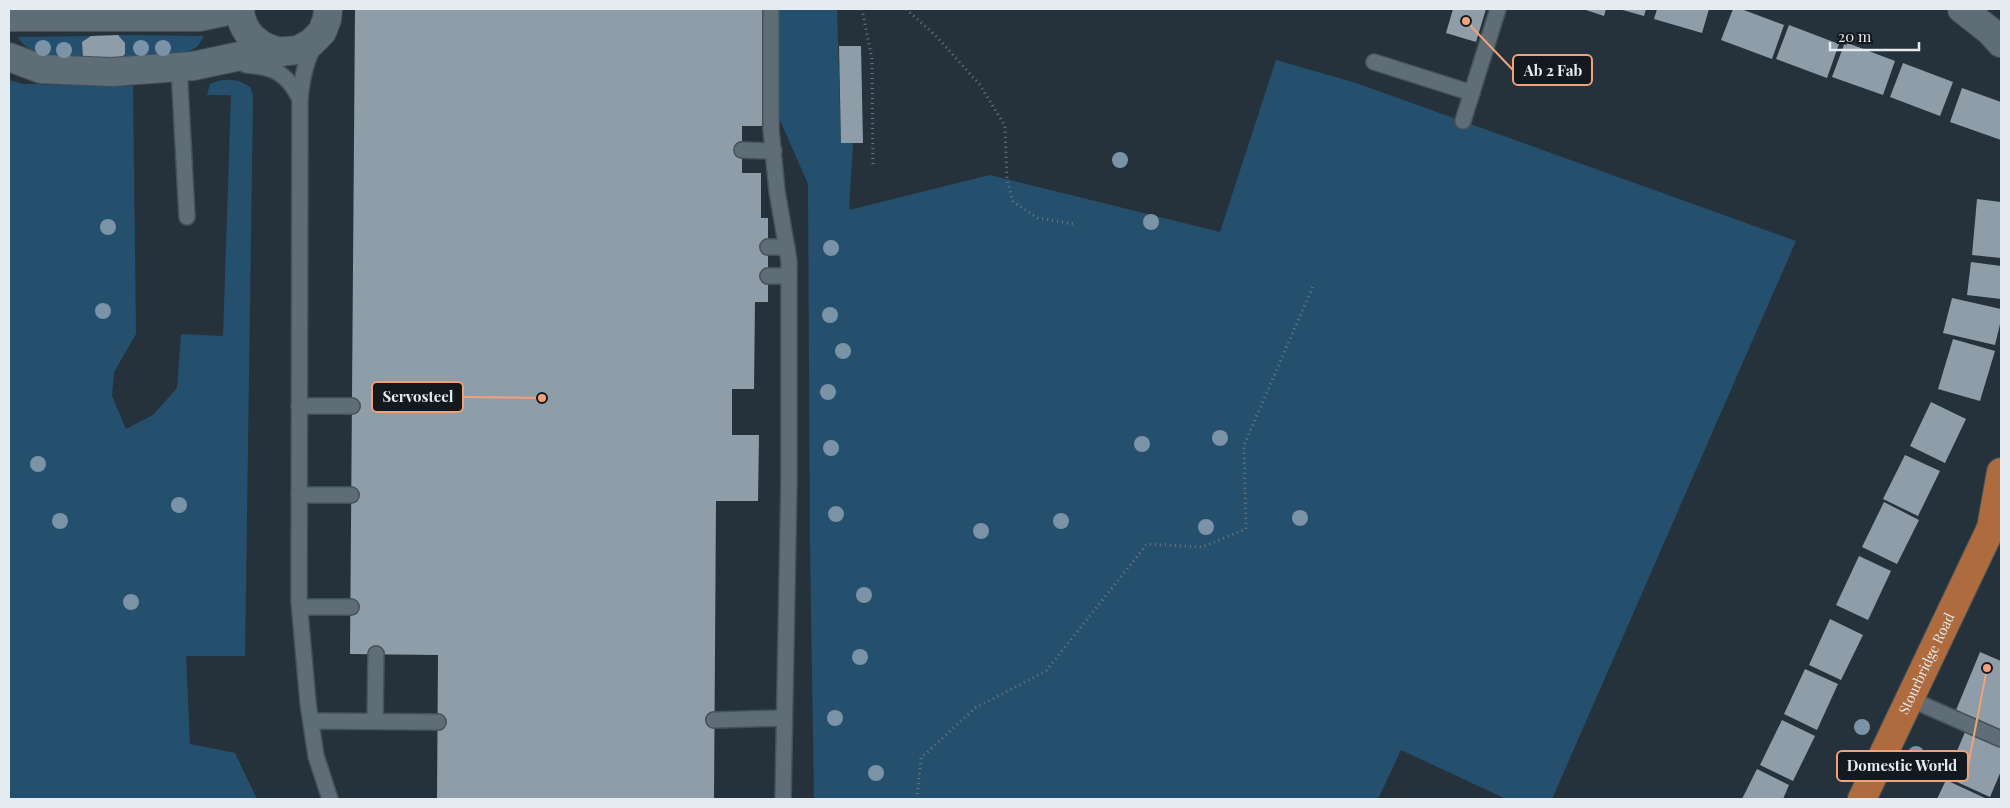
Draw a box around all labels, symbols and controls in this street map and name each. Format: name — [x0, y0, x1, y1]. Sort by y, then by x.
scale bar — [1830, 20, 1919, 52]
text: 20 m — [1838, 26, 1872, 46]
callout: Ab 2 Fab — [1513, 55, 1592, 85]
text: Ab 2 Fab — [1523, 60, 1582, 80]
callout: Servosteel — [372, 382, 463, 412]
text: Servosteel — [382, 386, 454, 406]
street label: Stourbridge Road — [1894, 609, 1958, 717]
callout: Domestic World — [1837, 751, 1968, 781]
text: Domestic World — [1847, 755, 1957, 775]

